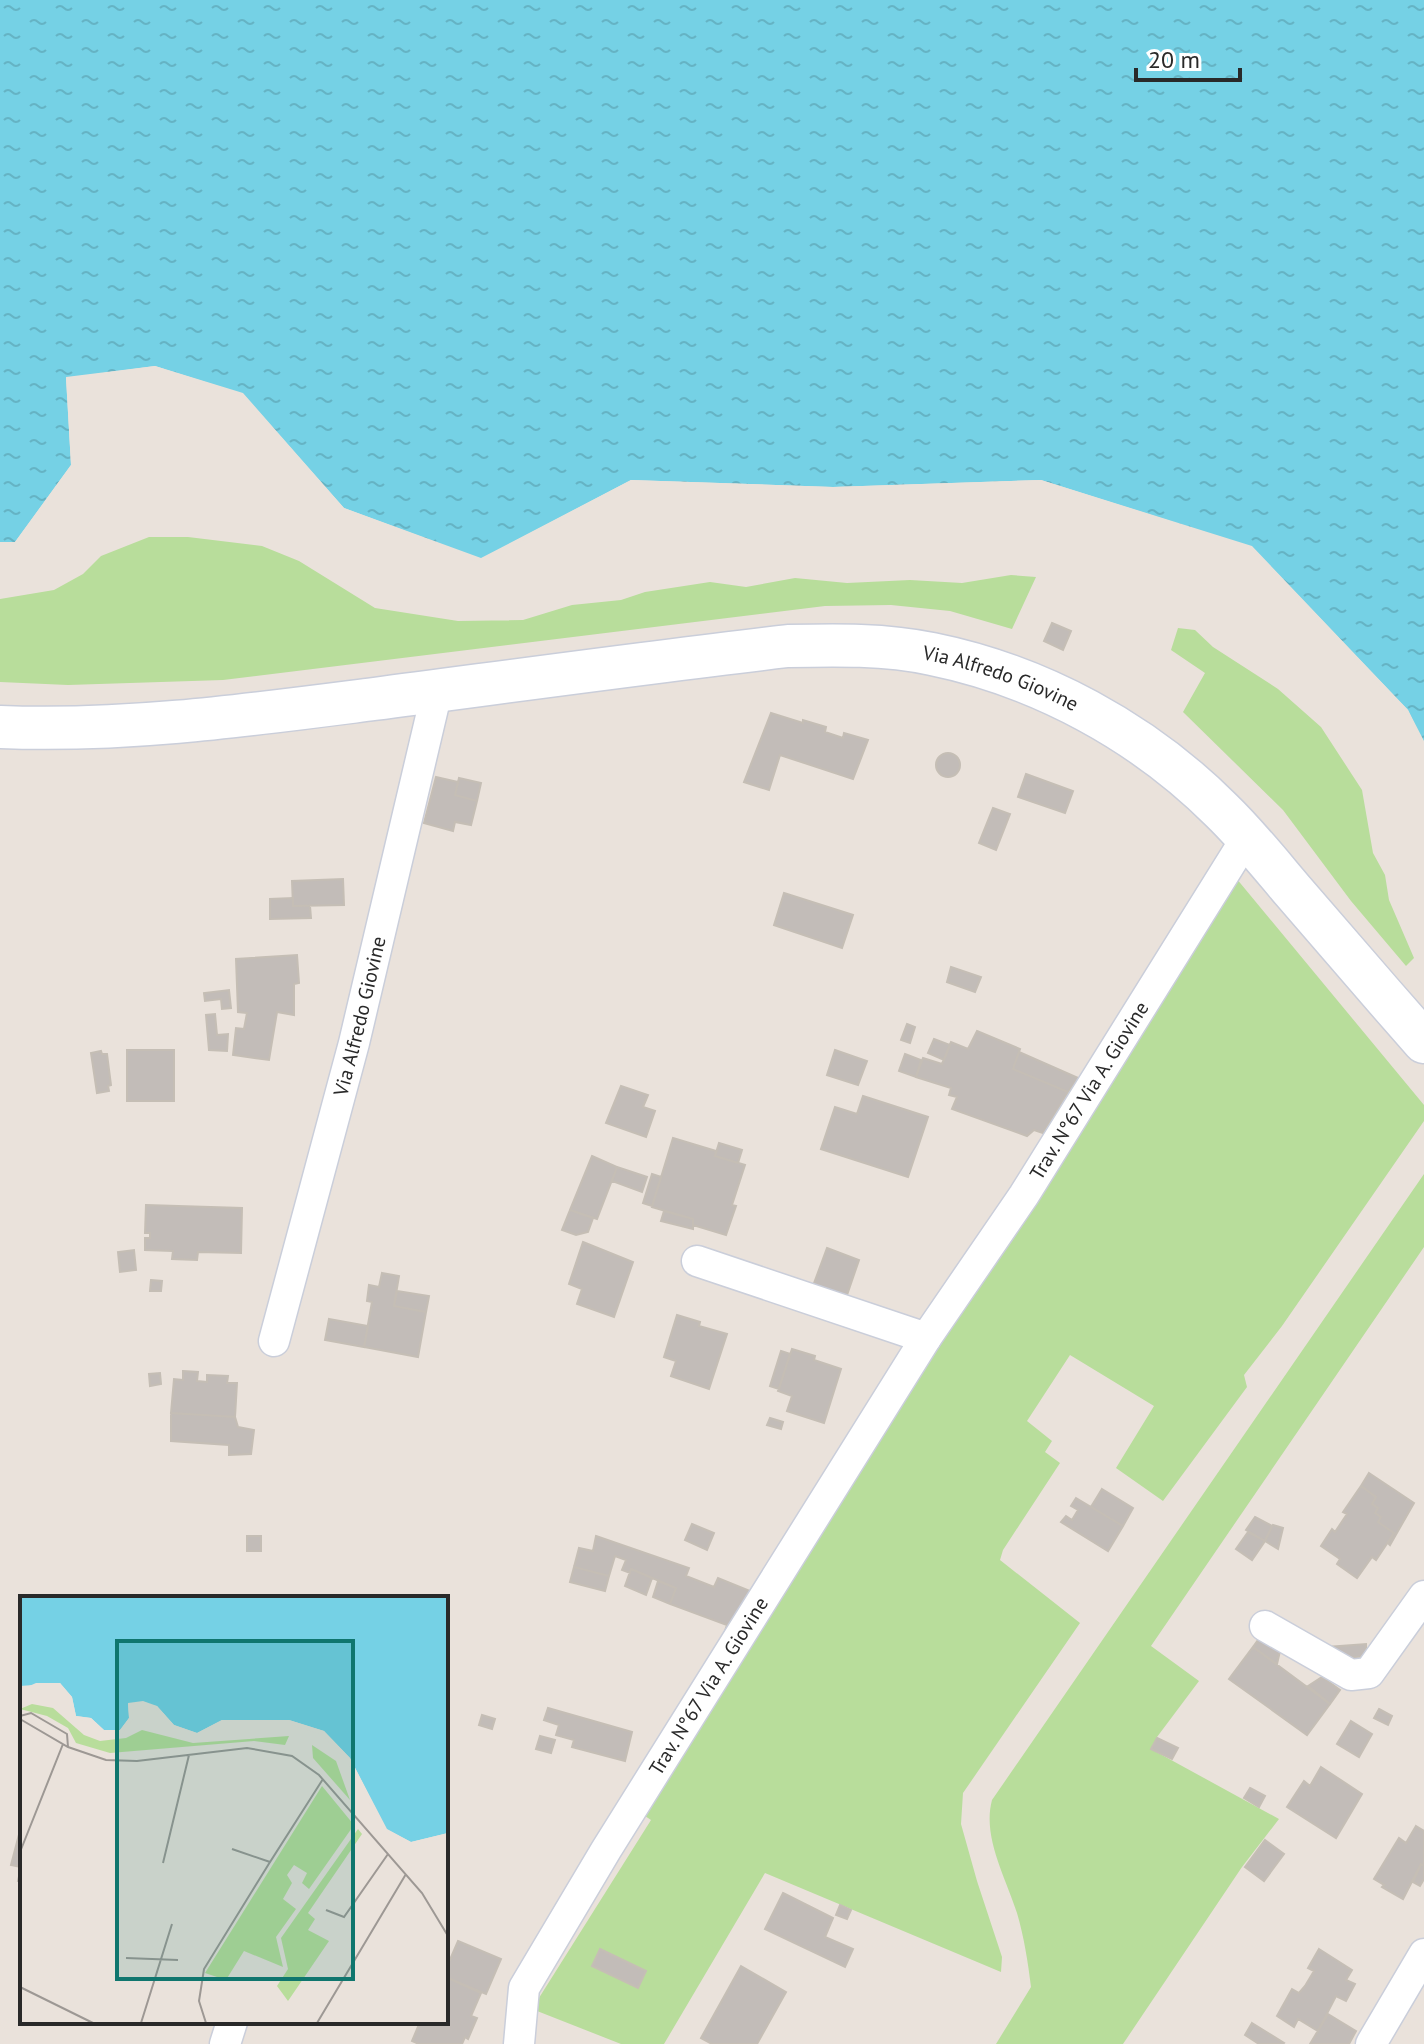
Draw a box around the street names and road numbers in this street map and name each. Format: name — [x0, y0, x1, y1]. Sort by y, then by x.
street label: Via Alfredo Giovine — [919, 639, 1083, 717]
street label: Via Alfredo Giovine — [327, 934, 392, 1100]
street label: Trav. N°67 Via A. Giovine — [1024, 997, 1154, 1185]
street label: Trav. N°67 Via A. Giovine — [643, 1592, 774, 1780]

